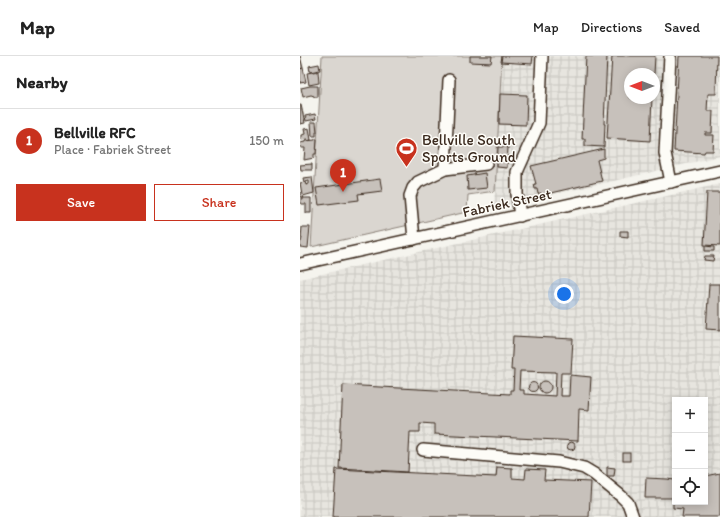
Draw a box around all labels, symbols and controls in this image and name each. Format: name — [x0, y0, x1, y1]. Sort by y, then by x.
text: Map — [20, 16, 55, 39]
text: Map — [533, 19, 559, 36]
text: Directions — [581, 19, 642, 36]
text: Saved — [664, 19, 700, 36]
north arrow — [624, 68, 660, 104]
text: Nearby — [16, 72, 68, 92]
text: Bellville RFC — [54, 124, 136, 142]
place label: Bellville South Sports Ground — [422, 131, 517, 166]
text: 1 — [26, 133, 32, 148]
text: 150 m — [249, 133, 284, 148]
sports icon: Bellville South Sports Ground — [393, 136, 419, 169]
text: Place · Fabriek Street — [54, 142, 171, 157]
pin: 1 — [330, 159, 356, 192]
button: Save — [16, 184, 146, 221]
button: Share — [154, 184, 284, 221]
street label: Fabriek Street — [461, 185, 553, 221]
your location — [554, 284, 574, 304]
map controls — [672, 397, 708, 505]
button: + — [672, 397, 708, 433]
button: − — [672, 433, 708, 469]
button: locate — [672, 469, 708, 505]

